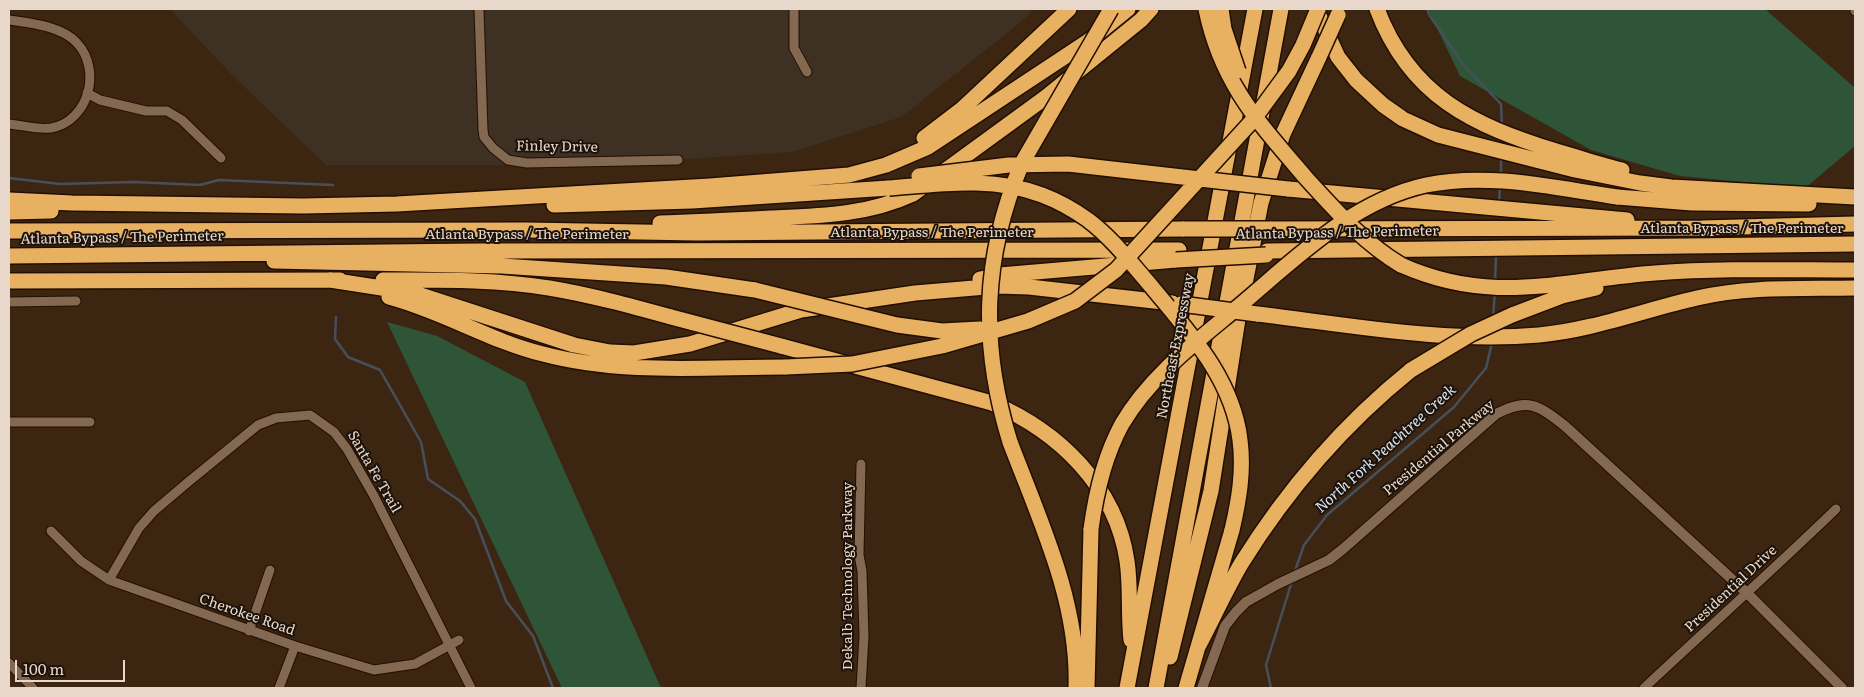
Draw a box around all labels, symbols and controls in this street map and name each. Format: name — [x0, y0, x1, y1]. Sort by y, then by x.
street label: Finley Drive — [516, 138, 598, 156]
street label: Atlanta Bypass / The Perimeter — [1640, 221, 1844, 237]
street label: Atlanta Bypass / The Perimeter — [1235, 223, 1439, 243]
street label: Atlanta Bypass / The Perimeter — [830, 225, 1034, 241]
street label: Atlanta Bypass / The Perimeter — [425, 227, 629, 243]
street label: Atlanta Bypass / The Perimeter — [20, 228, 224, 248]
street label: Northeast Expressway — [1154, 272, 1198, 420]
water label: North Fork Peachtree Creek — [1312, 381, 1460, 517]
street label: Presidential Parkway — [1380, 397, 1498, 499]
street label: Santa Fe Trail — [344, 428, 404, 516]
street label: Dekalb Technology Parkway — [840, 482, 856, 670]
street label: Presidential Drive — [1682, 542, 1780, 636]
street label: Cherokee Road — [197, 591, 297, 639]
scale bar — [18, 650, 128, 682]
text: 100 m — [23, 657, 64, 680]

